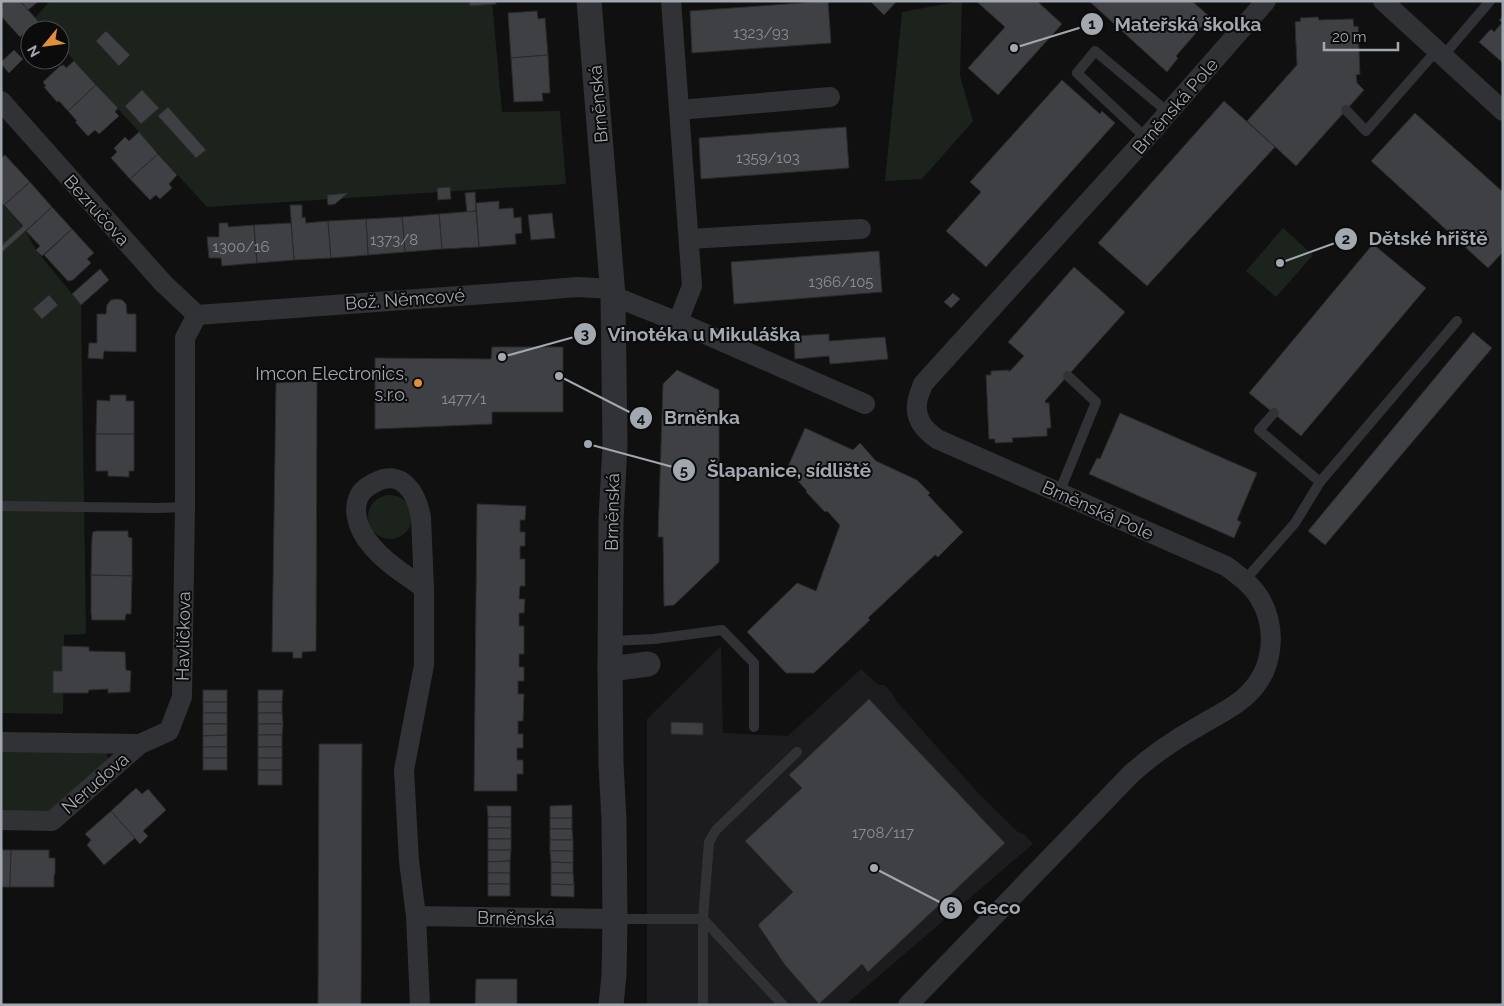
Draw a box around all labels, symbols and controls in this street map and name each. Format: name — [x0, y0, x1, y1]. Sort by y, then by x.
callout: Mateřská školka — [1079, 7, 1271, 41]
text: Mateřská školka — [1115, 13, 1262, 35]
text: 1 — [1088, 15, 1096, 33]
north arrow — [20, 20, 70, 70]
scale bar — [1324, 20, 1398, 52]
house number: 1323/93 — [733, 24, 789, 42]
text: 20 m — [1332, 28, 1367, 46]
text: N — [24, 43, 43, 60]
street label: Brněnská Pole — [1128, 54, 1222, 158]
street label: Brněnská — [584, 64, 612, 144]
house number: 1359/103 — [736, 149, 800, 167]
street label: Bezručova — [60, 170, 134, 250]
callout: Dětské hřiště — [1334, 222, 1498, 256]
text: Dětské hřiště — [1368, 227, 1488, 249]
text: 2 — [1342, 230, 1350, 248]
house number: 1373/8 — [370, 231, 418, 249]
house number: 1300/16 — [213, 238, 269, 256]
house number: 1366/105 — [808, 273, 874, 291]
street label: Bož. Němcové — [344, 284, 466, 314]
callout: Vinotéka u Mikuláška — [573, 317, 810, 351]
text: Vinotéka u Mikuláška — [608, 323, 800, 345]
text: 3 — [581, 325, 589, 343]
place label: Imcon Electronics, s.r.o. — [255, 363, 408, 405]
marker: Imcon Electronics, s.r.o. — [412, 377, 424, 389]
house number: 1477/1 — [442, 390, 487, 408]
callout: Brněnka — [629, 401, 750, 435]
text: Brněnka — [664, 406, 740, 428]
text: 4 — [637, 409, 646, 427]
callout: Šlapanice, sídliště — [672, 453, 881, 487]
text: Šlapanice, sídliště — [707, 459, 871, 481]
text: 5 — [680, 462, 688, 480]
street label: Brněnská — [601, 473, 623, 551]
street label: Brněnská Pole — [1039, 476, 1157, 544]
street label: Havlíčkova — [172, 591, 194, 681]
street label: Nerudova — [57, 748, 133, 818]
house number: 1708/117 — [852, 824, 914, 842]
callout: Geco — [939, 891, 1031, 925]
text: Geco — [973, 896, 1021, 918]
text: 6 — [946, 899, 956, 917]
street label: Brněnská — [477, 907, 555, 929]

